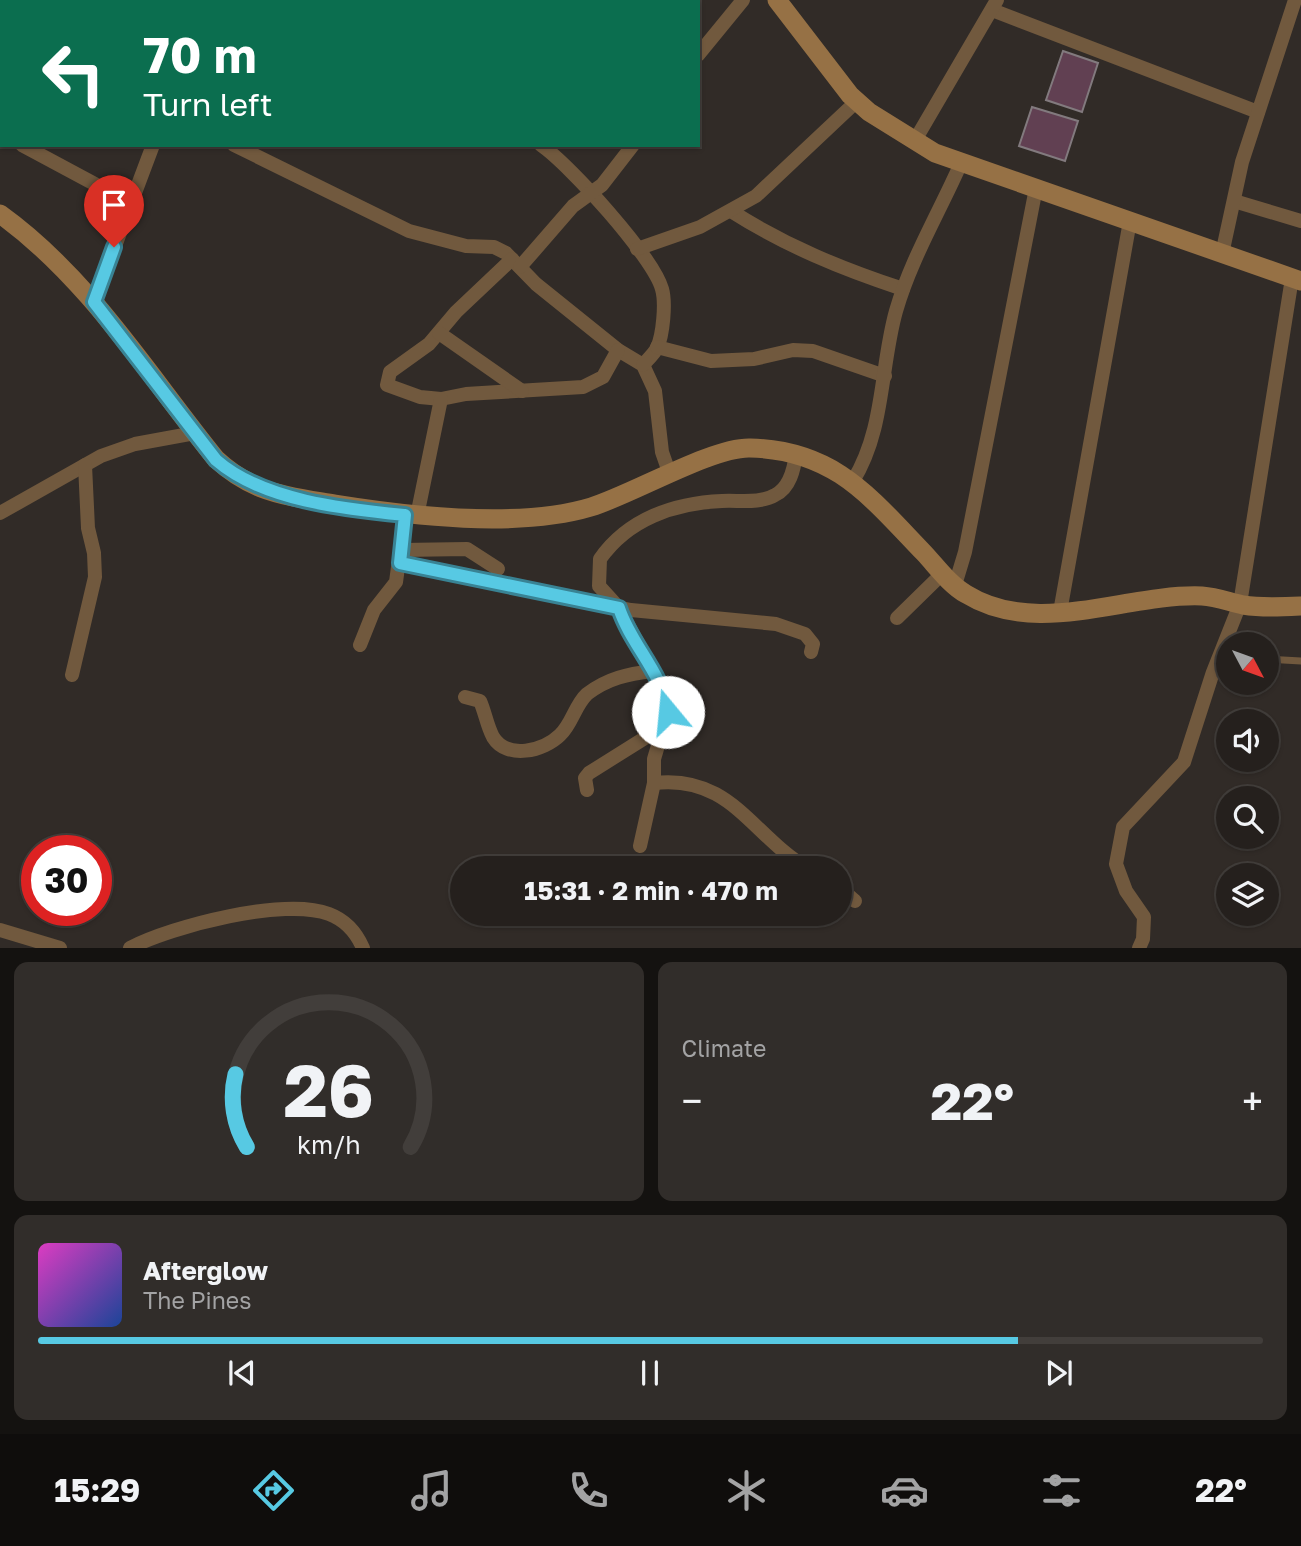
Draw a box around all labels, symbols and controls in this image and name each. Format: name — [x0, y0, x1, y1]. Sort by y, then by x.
text: 70 m — [143, 25, 257, 84]
icon: left — [28, 28, 119, 119]
text: Turn left — [143, 85, 272, 123]
pin — [84, 175, 144, 247]
icon: arrive — [95, 186, 133, 224]
north arrow — [1216, 632, 1279, 695]
map controls — [1216, 632, 1279, 926]
position arrow — [631, 675, 705, 749]
button: sound — [1216, 709, 1279, 772]
button: search — [1216, 786, 1279, 849]
speed limit sign: 30 — [21, 835, 112, 926]
button: layers — [1216, 863, 1279, 926]
text: 15:31 · 2 min · 470 m — [524, 875, 778, 906]
text: Climate — [682, 1034, 766, 1062]
text: 26 — [283, 1047, 374, 1134]
text: 22° — [930, 1069, 1014, 1131]
text: − — [682, 1078, 702, 1123]
text: + — [1242, 1078, 1263, 1123]
text: km/h — [297, 1129, 361, 1160]
text: Afterglow — [143, 1255, 268, 1286]
text: The Pines — [143, 1286, 251, 1314]
icon: previous — [223, 1354, 261, 1392]
icon: pause — [631, 1354, 669, 1392]
icon: next — [1040, 1354, 1078, 1392]
icon: directions — [249, 1466, 298, 1515]
icon: music — [407, 1466, 456, 1515]
icon: phone — [564, 1466, 613, 1515]
icon: climate — [722, 1466, 771, 1515]
icon: car — [880, 1466, 929, 1515]
icon: filters — [1037, 1466, 1086, 1515]
text: 15:29 — [54, 1471, 140, 1509]
text: 22° — [1195, 1471, 1247, 1509]

